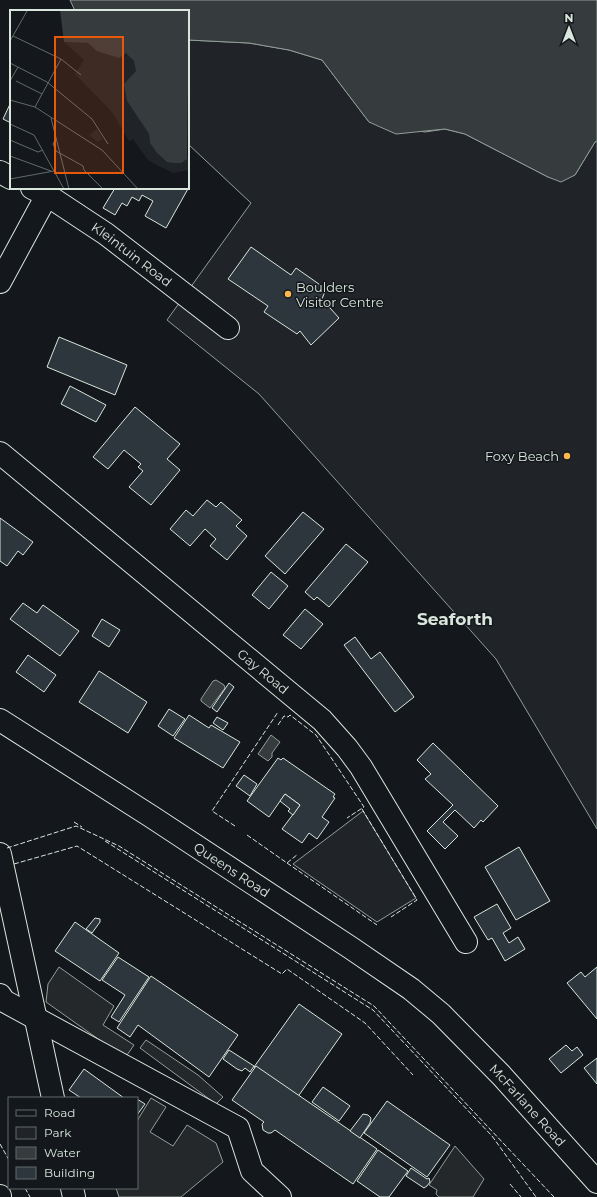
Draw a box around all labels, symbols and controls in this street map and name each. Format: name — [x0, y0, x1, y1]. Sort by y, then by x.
north arrow — [549, 8, 589, 48]
inset map — [10, 10, 189, 189]
text: N — [565, 11, 573, 25]
street label: Kleintuin Road — [89, 219, 175, 290]
place label: Boulders Visitor Centre — [296, 279, 384, 310]
marker: Boulders Visitor Centre — [283, 289, 293, 299]
place label: Foxy Beach — [485, 448, 559, 464]
marker: Foxy Beach — [562, 451, 572, 461]
district label: Seaforth — [417, 609, 493, 629]
street label: Gay Road — [234, 645, 292, 697]
street label: Queens Road — [191, 839, 273, 900]
street label: McFarlane Road — [486, 1060, 569, 1150]
legend — [8, 1097, 138, 1189]
text: Road — [44, 1105, 75, 1120]
text: Park — [44, 1125, 72, 1140]
text: Water — [44, 1145, 81, 1160]
text: Building — [44, 1165, 95, 1180]

